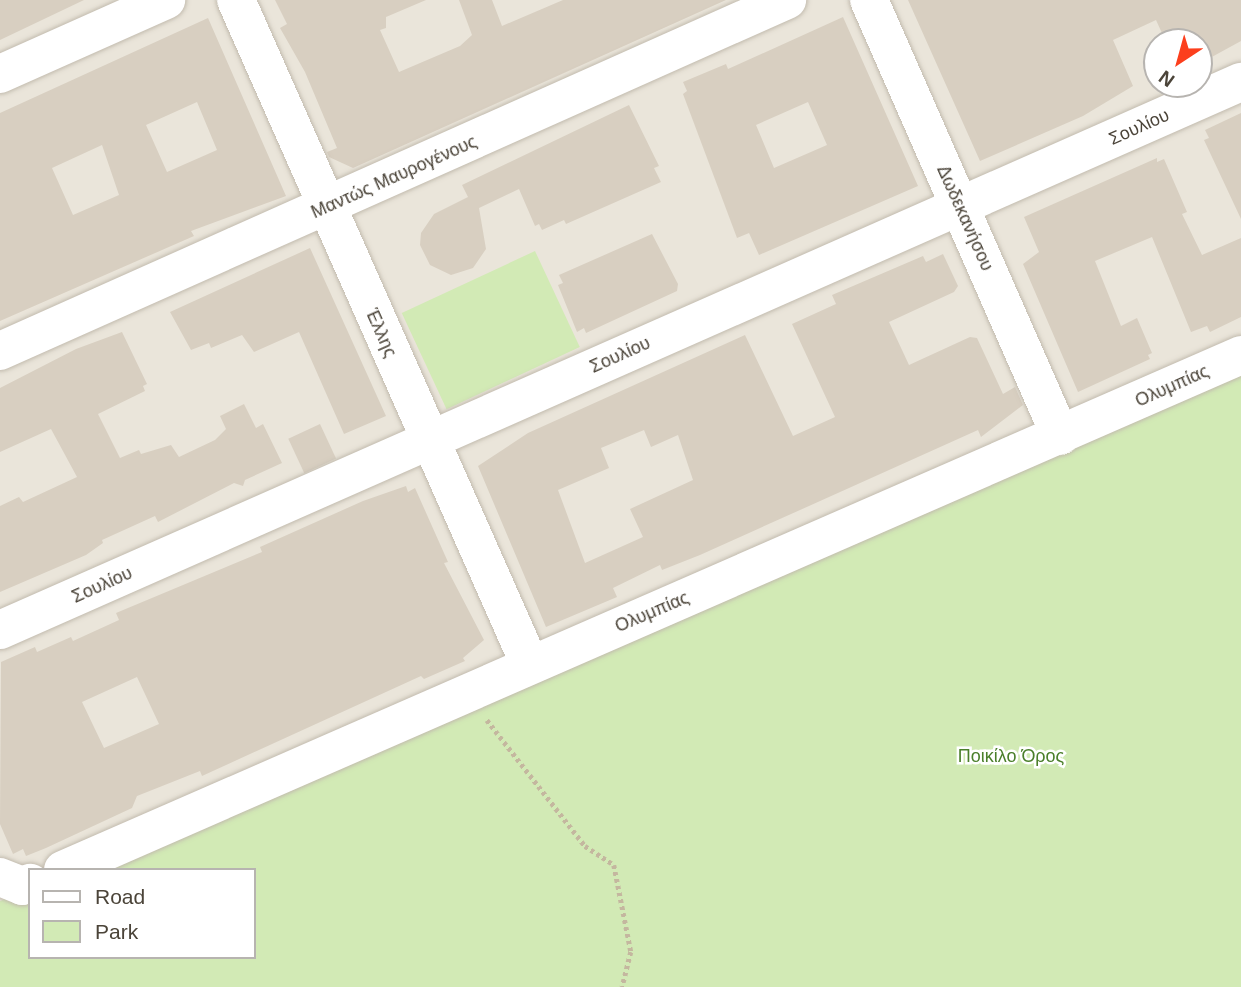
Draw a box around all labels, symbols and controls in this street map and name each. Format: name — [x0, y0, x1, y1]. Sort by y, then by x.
north arrow — [1143, 28, 1213, 98]
text: N — [1155, 66, 1178, 91]
street label: Σουλίου — [1105, 104, 1173, 150]
street label: Μαντώς Μαυρογένους — [308, 131, 480, 223]
street label: Δωδεκανήσου — [932, 162, 998, 274]
street label: Έλλης — [361, 305, 401, 361]
street label: Σουλίου — [586, 332, 654, 378]
street label: Ολυμπίας — [1132, 360, 1212, 412]
street label: Σουλίου — [68, 562, 136, 608]
street label: Ολυμπίας — [612, 587, 692, 637]
park label: Ποικίλο Όρος — [958, 745, 1064, 767]
legend — [28, 868, 256, 959]
text: Road — [95, 885, 145, 908]
text: Park — [95, 920, 138, 943]

